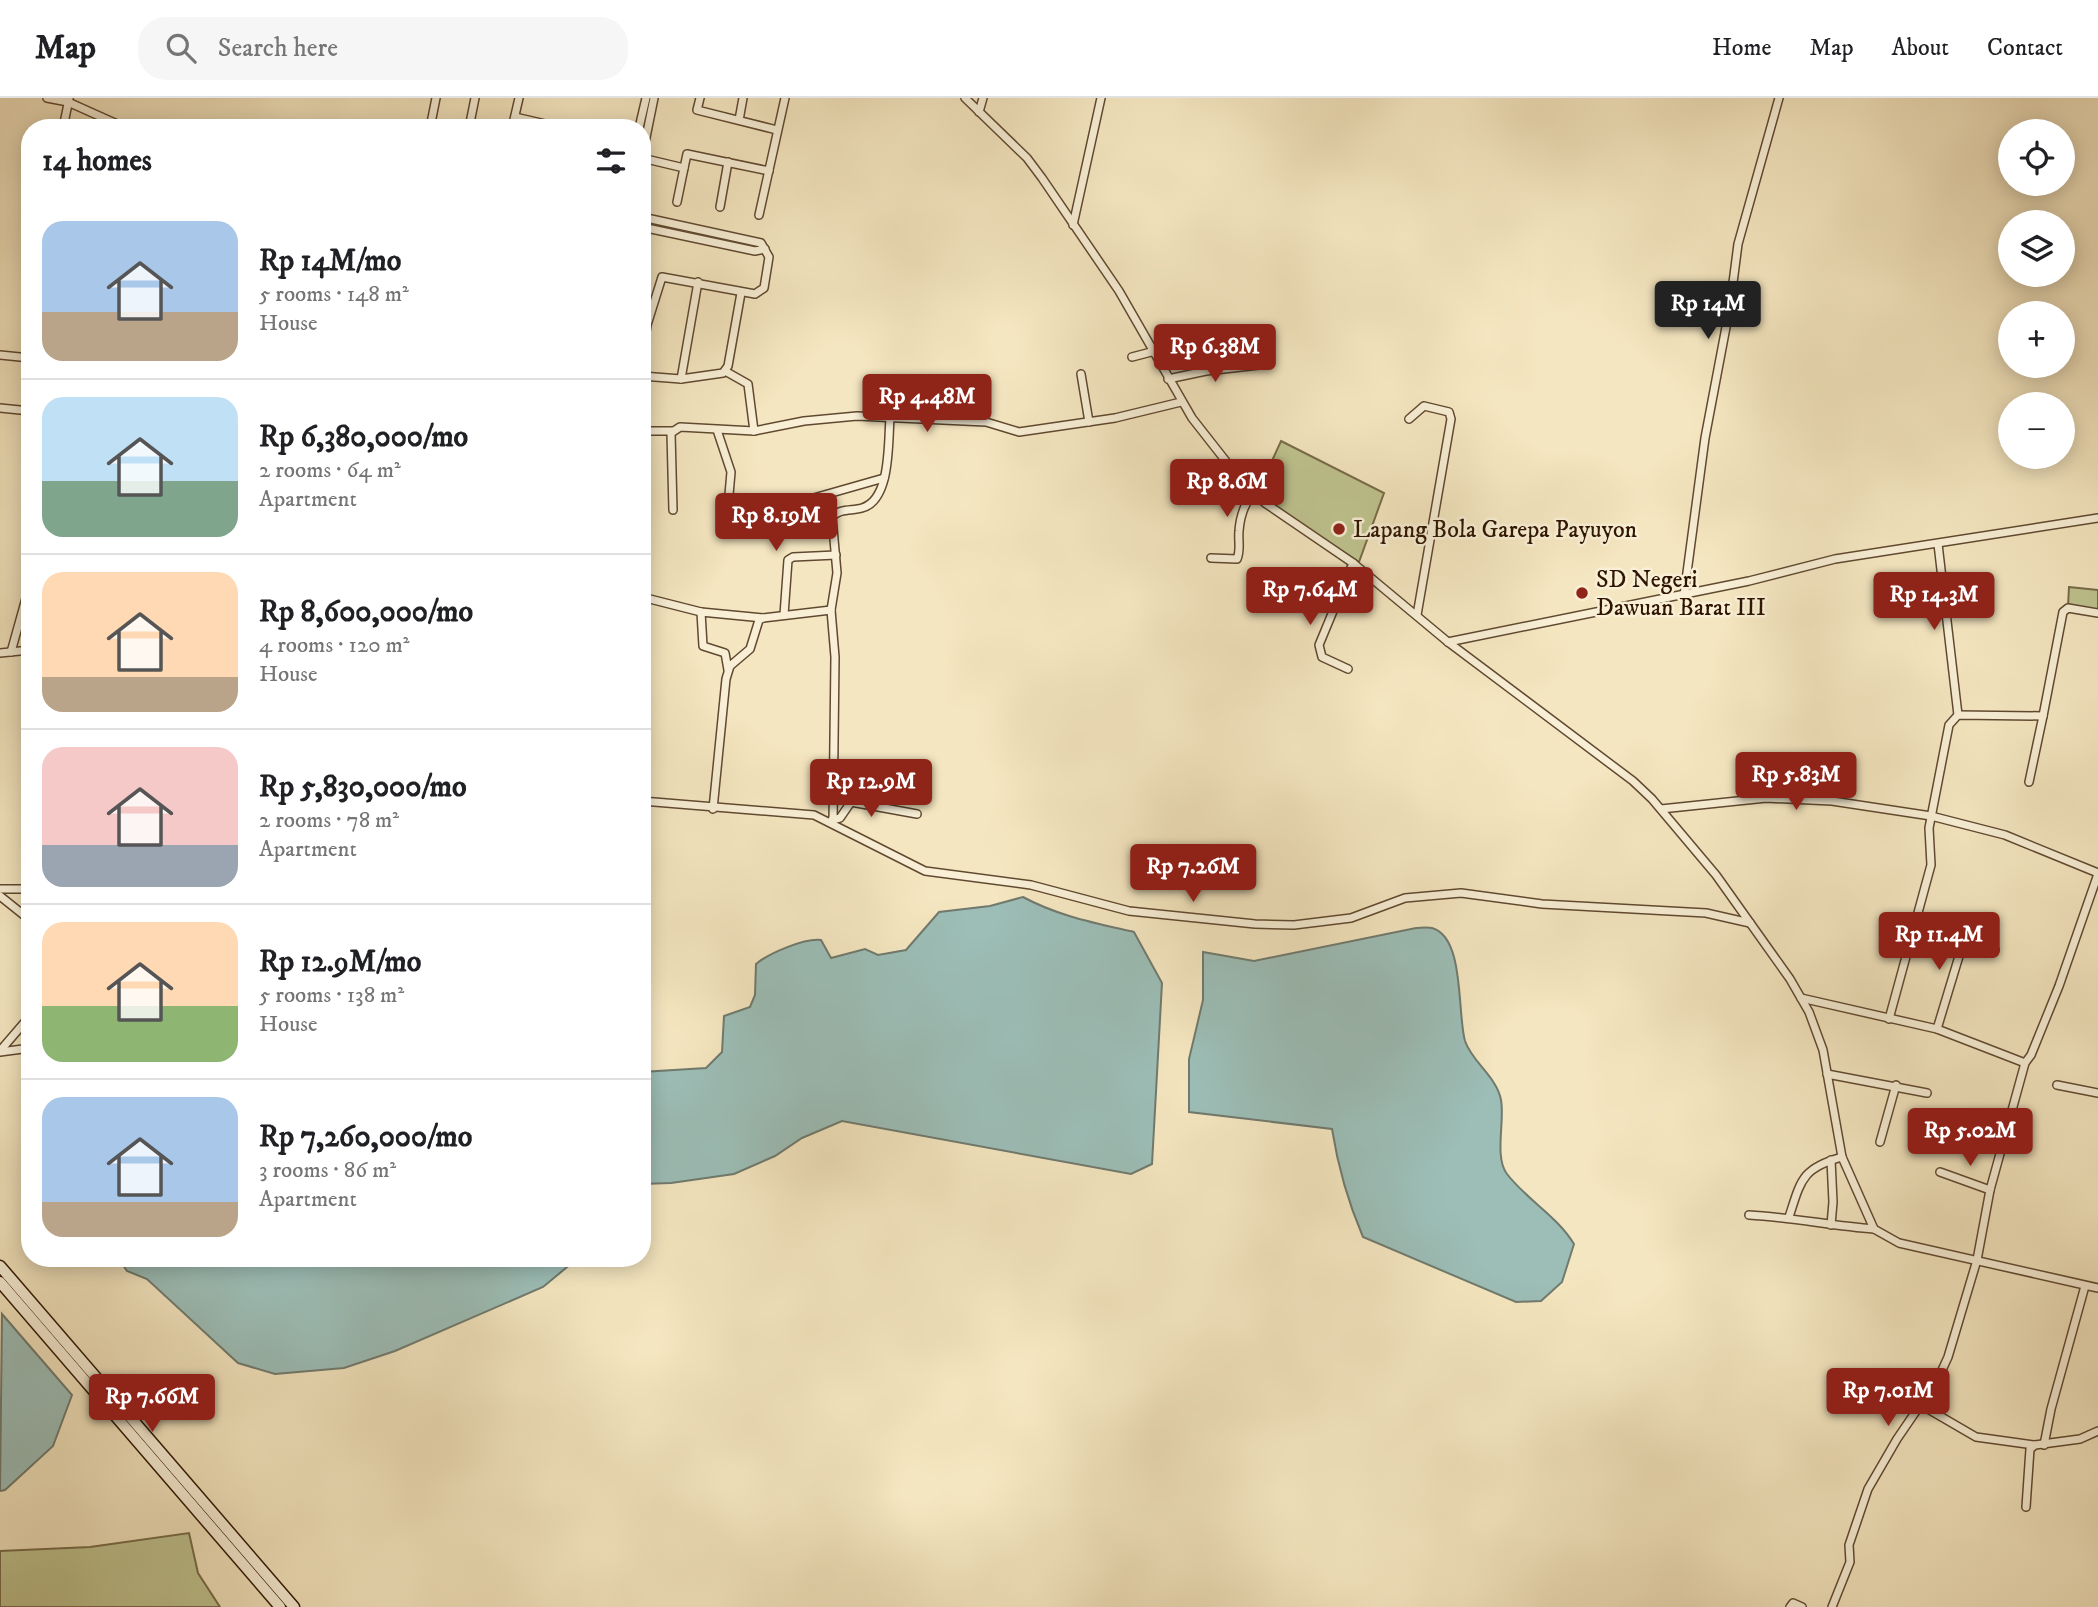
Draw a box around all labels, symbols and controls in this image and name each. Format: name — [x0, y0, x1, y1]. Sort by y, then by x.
search box — [138, 17, 628, 80]
text: Map — [35, 28, 96, 69]
icon: search — [162, 29, 200, 67]
text: Search here — [218, 32, 338, 65]
text: Home — [1712, 33, 1771, 63]
text: Map — [1809, 33, 1854, 63]
text: About — [1892, 33, 1949, 63]
text: Contact — [1987, 33, 2063, 63]
map controls — [1998, 119, 2075, 469]
button: locate — [1998, 119, 2075, 196]
icon: filters — [592, 142, 630, 180]
text: 14 homes — [42, 143, 152, 180]
button: layers — [1998, 210, 2075, 287]
text: Rp 14M/mo — [259, 243, 401, 280]
icon: home — [98, 249, 182, 333]
text: 5 rooms · 148 m² — [259, 280, 409, 309]
pin: Rp 14M — [1651, 282, 1765, 341]
text: Rp 14M — [1671, 289, 1745, 318]
button: + — [1998, 301, 2075, 378]
text: House — [259, 309, 317, 338]
pin: Rp 6.38M — [1143, 324, 1287, 384]
text: Rp 6.38M — [1170, 332, 1260, 361]
pin: Rp 4.48M — [855, 374, 999, 434]
text: Rp 4.48M — [878, 382, 976, 411]
button: − — [1998, 392, 2075, 469]
text: Rp 6,380,000/mo — [259, 419, 468, 456]
icon: home — [98, 425, 182, 509]
text: 2 rooms · 64 m² — [259, 456, 401, 485]
pin: Rp 8.6M — [1162, 460, 1292, 519]
text: Rp 8.6M — [1186, 467, 1268, 496]
text: Apartment — [259, 485, 357, 514]
pin: Rp 8.19M — [704, 494, 848, 553]
text: Rp 8.19M — [731, 501, 821, 530]
place label: Lapang Bola Garepa Payuyon — [1353, 515, 1638, 545]
marker: Lapang Bola Garepa Payuyon — [1331, 521, 1347, 537]
place label: SD Negeri Dawuan Barat III — [1596, 565, 1766, 623]
pin: Rp 7.64M — [1238, 568, 1382, 627]
pin: Rp 14.3M — [1862, 573, 2006, 632]
text: Rp 7.64M — [1262, 575, 1358, 604]
text: Rp 14.3M — [1889, 580, 1979, 609]
marker: SD Negeri Dawuan Barat III — [1574, 585, 1590, 601]
text: Rp 8,600,000/mo — [259, 594, 473, 631]
icon: home — [98, 600, 182, 684]
text: 4 rooms · 120 m² — [259, 631, 410, 660]
text: House — [259, 660, 317, 689]
pin: Rp 5.83M — [1724, 752, 1868, 812]
pin: Rp 12.9M — [799, 760, 943, 819]
text: Rp 5.83M — [1751, 760, 1841, 789]
text: Rp 12.9M — [826, 767, 916, 796]
text: Rp 5,830,000/mo — [259, 769, 467, 806]
icon: home — [98, 775, 182, 859]
text: 2 rooms · 78 m² — [259, 806, 399, 835]
text: Apartment — [259, 835, 357, 864]
pin: Rp 7.26M — [1121, 844, 1265, 904]
text: Rp 7.26M — [1146, 852, 1240, 881]
pin: Rp 11.4M — [1867, 912, 2011, 972]
text: Rp 11.4M — [1895, 920, 1983, 949]
text: Rp 12.9M/mo — [259, 944, 421, 981]
icon: home — [98, 950, 182, 1034]
text: 5 rooms · 138 m² — [259, 981, 404, 1010]
text: House — [259, 1010, 317, 1039]
pin: Rp 5.02M — [1898, 1108, 2042, 1168]
text: Rp 5.02M — [1924, 1116, 2016, 1145]
text: Rp 7,260,000/mo — [259, 1119, 472, 1156]
icon: home — [98, 1125, 182, 1209]
text: 3 rooms · 86 m² — [259, 1156, 396, 1185]
text: Apartment — [259, 1185, 357, 1214]
pin: Rp 7.01M — [1816, 1368, 1960, 1428]
pin: Rp 7.66M — [80, 1374, 224, 1434]
text: Rp 7.01M — [1843, 1376, 1933, 1405]
text: Rp 7.66M — [105, 1382, 199, 1411]

